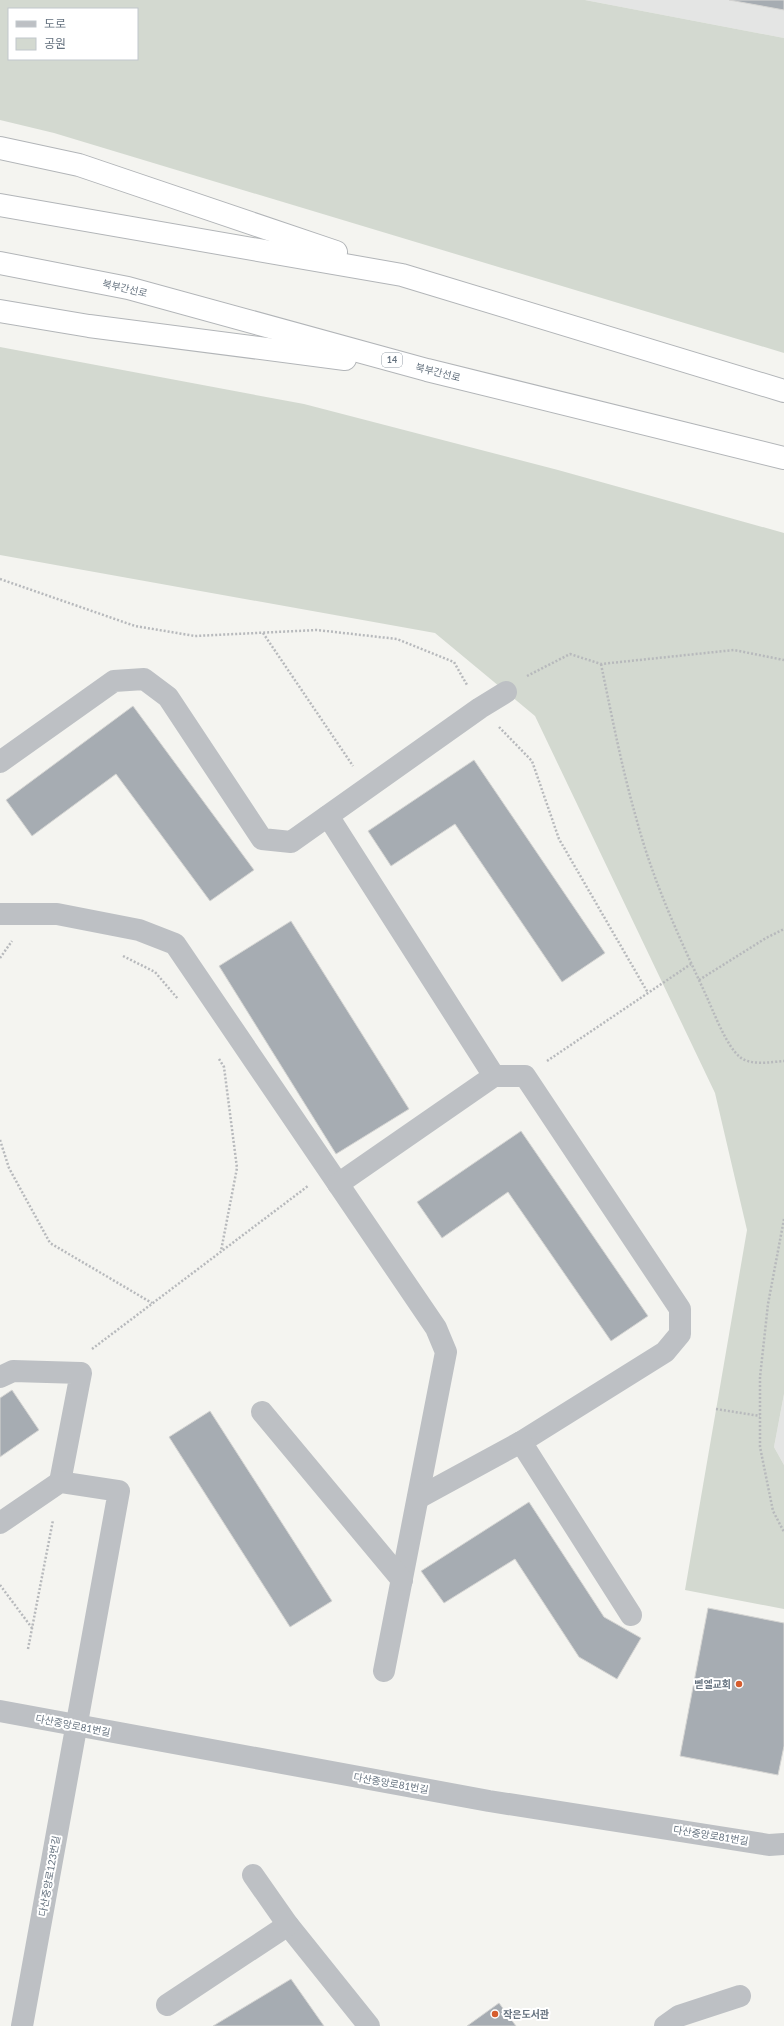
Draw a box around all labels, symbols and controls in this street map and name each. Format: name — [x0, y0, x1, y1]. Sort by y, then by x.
legend — [8, 8, 138, 60]
text: 도로 — [44, 16, 66, 31]
text: 공원 — [44, 36, 66, 51]
street label: 북부간선로 — [101, 277, 149, 299]
road number: 14 — [382, 353, 402, 367]
street label: 북부간선로 — [414, 361, 462, 383]
place label: 벧엘교회 — [694, 1678, 731, 1690]
marker: 벧엘교회 — [734, 1679, 744, 1689]
street label: 다산중앙로81번길 — [35, 1712, 111, 1738]
street label: 다산중앙로81번길 — [353, 1770, 429, 1796]
street label: 다산중앙로81번길 — [673, 1823, 749, 1847]
street label: 다산중앙로123번길 — [36, 1835, 62, 1917]
place label: 작은도서관 — [503, 2008, 549, 2020]
marker: 작은도서관 — [490, 2009, 500, 2019]

